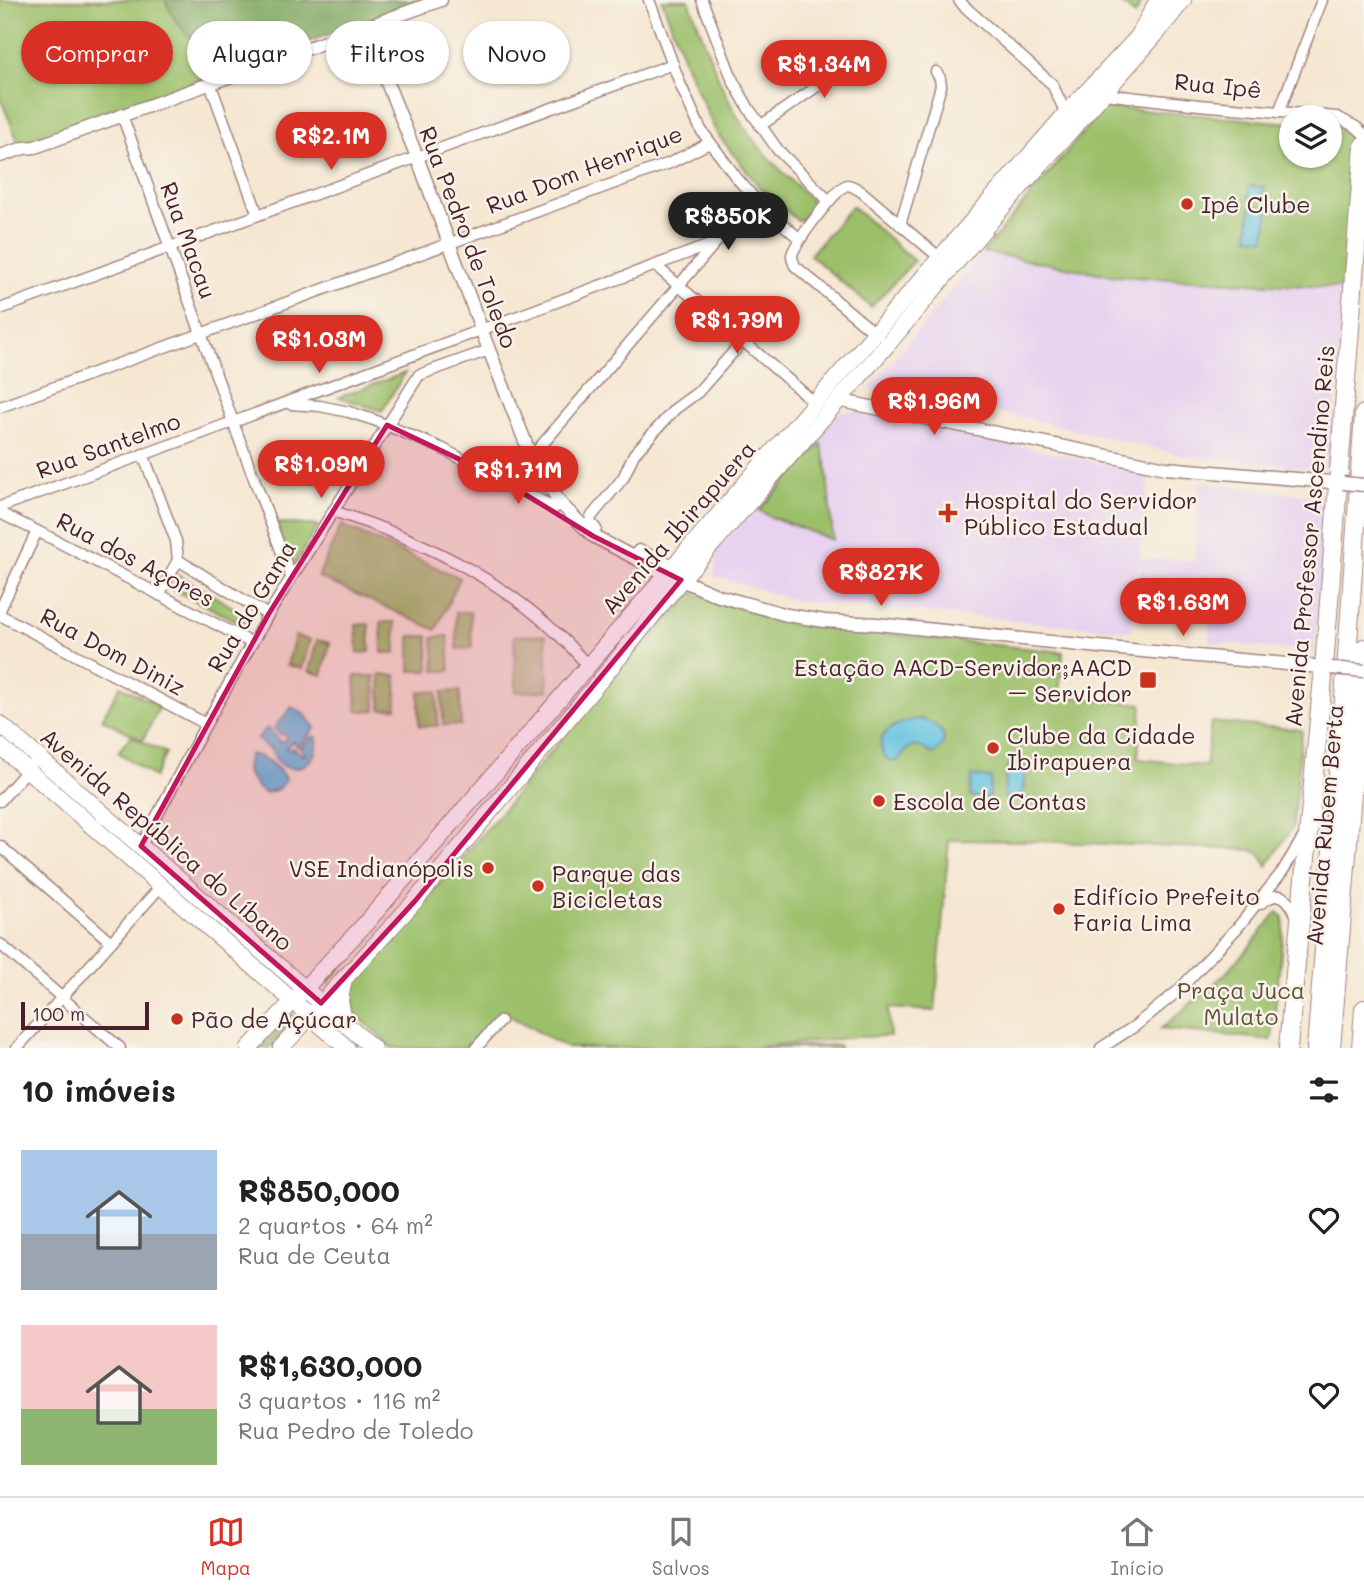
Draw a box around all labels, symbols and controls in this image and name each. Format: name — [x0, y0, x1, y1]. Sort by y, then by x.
chip: Comprar — [21, 21, 173, 84]
chip: Alugar — [187, 21, 312, 84]
chip: Filtros — [326, 21, 449, 84]
chip: Novo — [463, 21, 570, 84]
pin: R$1.34M — [759, 41, 889, 100]
text: R$1.34M — [777, 48, 871, 78]
street label: Rua Ipê — [1173, 66, 1263, 104]
map controls — [1279, 105, 1342, 168]
button: layers — [1279, 105, 1342, 168]
pin: R$2.1M — [274, 113, 388, 172]
street label: Rua Dom Henrique — [482, 118, 686, 220]
text: R$2.1M — [292, 120, 370, 150]
street label: Rua Pedro de Toledo — [413, 122, 525, 352]
street label: Rua Macau — [154, 177, 224, 303]
place label: Ipê Clube — [1201, 189, 1311, 219]
pin: R$850K — [671, 192, 785, 252]
marker: Ipê Clube — [1179, 196, 1195, 212]
text: R$850K — [684, 200, 772, 230]
pin: R$1.79M — [672, 296, 802, 356]
text: R$1.79M — [691, 304, 783, 334]
pin: R$1.03M — [254, 316, 384, 375]
text: R$1.03M — [272, 323, 366, 353]
street label: Avenida Professor Ascendino Reis — [1277, 344, 1341, 728]
pin: R$1.96M — [869, 378, 999, 437]
text: R$1.96M — [887, 385, 981, 415]
street label: Rua Santelmo — [32, 405, 184, 485]
street label: Avenida Ibirapuera — [594, 434, 762, 620]
pin: R$1.09M — [256, 440, 386, 500]
pin: R$1.71M — [453, 447, 583, 506]
text: R$1.09M — [274, 448, 368, 478]
text: R$1.71M — [473, 454, 563, 484]
place label: Hospital do Servidor Público Estadual — [964, 485, 1197, 541]
marker: Hospital do Servidor Público Estadual — [938, 503, 958, 523]
street label: Rua dos Açores — [52, 505, 220, 613]
street label: Rua do Gama — [200, 535, 302, 677]
pin: R$827K — [824, 548, 938, 608]
text: R$827K — [838, 556, 924, 586]
pin: R$1.63M — [1118, 578, 1248, 638]
text: R$1.63M — [1136, 586, 1230, 616]
street label: Rua Dom Diniz — [36, 600, 190, 702]
place label: Estação AACD-Servidor;AACD – Servidor — [794, 652, 1132, 708]
marker: Estação AACD-Servidor;AACD – Servidor — [1138, 670, 1158, 690]
street label: Avenida Rubem Berta — [1298, 703, 1350, 947]
place label: Clube da Cidade Ibirapuera — [1007, 720, 1196, 776]
street label: Avenida República do Líbano — [35, 721, 299, 957]
marker: Clube da Cidade Ibirapuera — [985, 740, 1001, 756]
place label: Escola de Contas — [893, 786, 1087, 816]
marker: Escola de Contas — [871, 793, 887, 809]
place label: VSE Indianópolis — [289, 853, 474, 883]
place label: Parque das Bicicletas — [552, 858, 681, 914]
marker: VSE Indianópolis — [480, 860, 496, 876]
marker: Parque das Bicicletas — [530, 878, 546, 894]
place label: Edifício Prefeito Faria Lima — [1073, 881, 1259, 937]
marker: Edifício Prefeito Faria Lima — [1051, 901, 1067, 917]
park label: Praça Juca Mulato — [1177, 975, 1305, 1031]
scale bar — [21, 999, 149, 1031]
text: 100 m — [32, 1001, 85, 1026]
place label: Pão de Açúcar — [191, 1004, 357, 1034]
marker: Pão de Açúcar — [169, 1011, 185, 1027]
text: 10 imóveis — [21, 1070, 176, 1110]
icon: filters — [1305, 1071, 1343, 1109]
text: R$850,000 — [238, 1170, 400, 1210]
icon: home — [77, 1178, 161, 1262]
icon: heart — [1305, 1201, 1343, 1239]
text: 2 quartos · 64 m² — [238, 1210, 433, 1240]
text: Rua de Ceuta — [238, 1240, 391, 1270]
text: R$1,630,000 — [238, 1345, 422, 1385]
icon: home — [77, 1353, 161, 1437]
icon: heart — [1305, 1376, 1343, 1414]
text: 3 quartos · 116 m² — [238, 1385, 441, 1415]
text: Rua Pedro de Toledo — [238, 1415, 473, 1445]
tab: Mapa — [200, 1513, 251, 1580]
tab: Salvos — [652, 1513, 710, 1580]
tab: Início — [1110, 1513, 1164, 1580]

